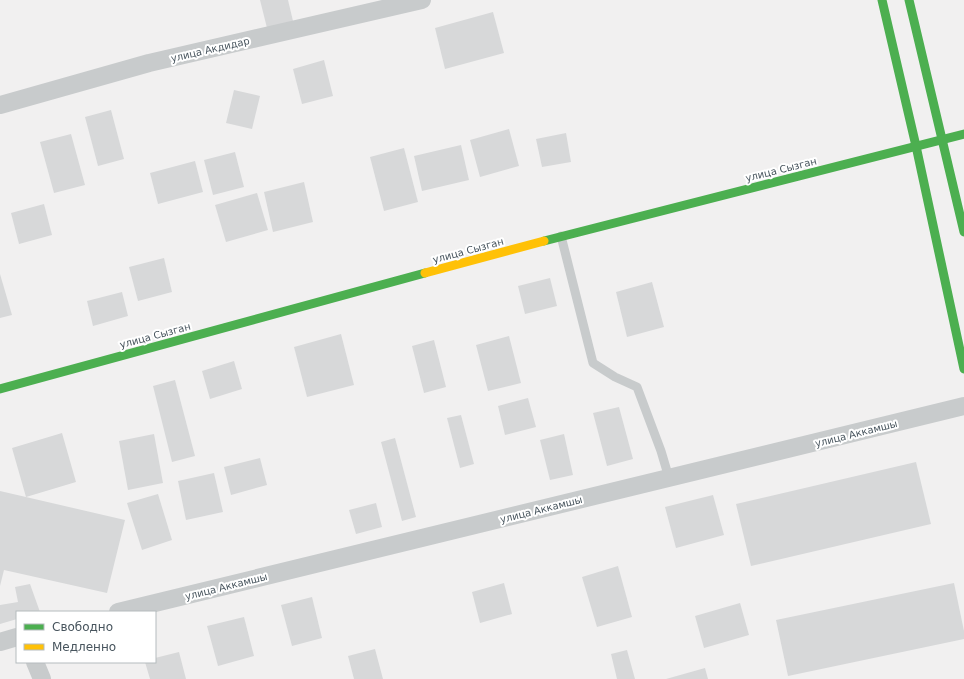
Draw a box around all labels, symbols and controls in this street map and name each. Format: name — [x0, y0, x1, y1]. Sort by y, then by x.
street label: улица Акдидар — [170, 35, 251, 64]
street label: улица Сызган — [744, 155, 818, 184]
street label: улица Сызган — [431, 236, 505, 265]
street label: улица Сызган — [118, 321, 192, 350]
street label: улица Аккамшы — [814, 418, 898, 449]
street label: улица Аккамшы — [499, 494, 583, 525]
street label: улица Аккамшы — [184, 571, 268, 602]
legend — [16, 611, 156, 663]
text: Свободно — [52, 620, 113, 634]
text: Медленно — [52, 640, 116, 654]

